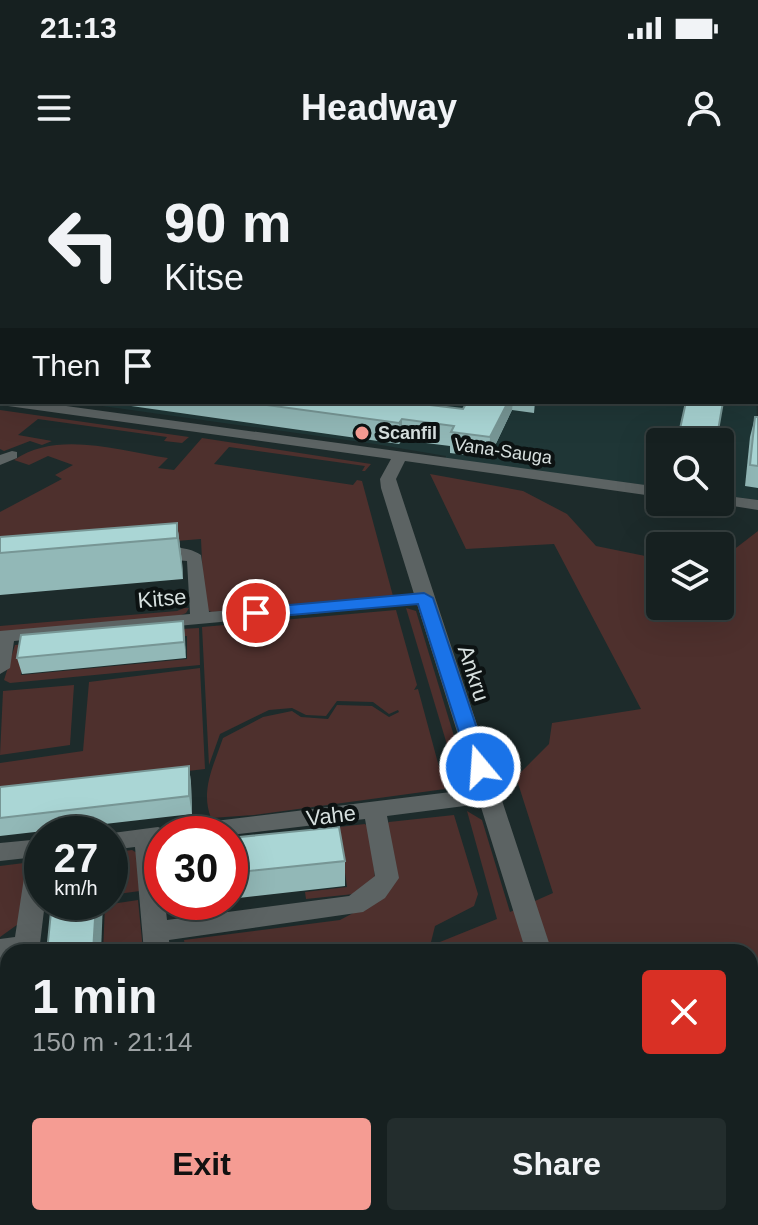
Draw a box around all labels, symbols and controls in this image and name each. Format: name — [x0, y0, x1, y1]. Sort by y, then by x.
text: 21:13 — [40, 11, 117, 44]
icon: menu — [32, 86, 76, 130]
icon: person — [682, 86, 726, 130]
text: Headway — [301, 87, 457, 128]
text: 90 m — [164, 191, 292, 254]
icon: left — [32, 192, 136, 296]
text: Kitse — [164, 257, 244, 298]
icon: arrive — [116, 344, 160, 388]
text: Then — [32, 349, 100, 382]
place label: Scanfil — [378, 423, 437, 443]
marker: Scanfil — [353, 424, 371, 442]
map controls — [646, 428, 734, 620]
button: search — [646, 428, 734, 516]
street label: Vana-Sauga — [453, 434, 554, 468]
button: layers — [646, 532, 734, 620]
pin — [222, 579, 290, 647]
street label: Kitse — [137, 584, 188, 613]
icon: arrive — [234, 591, 278, 635]
street label: Ankru — [453, 642, 494, 704]
position arrow — [438, 725, 522, 809]
street label: Vahe — [305, 800, 357, 831]
speed limit sign: 30 — [144, 816, 248, 920]
text: 27 — [54, 836, 98, 880]
text: km/h — [54, 877, 98, 899]
text: 1 min — [32, 970, 157, 1023]
button: close — [642, 970, 726, 1054]
text: 150 m · 21:14 — [32, 1027, 192, 1057]
button: Exit — [32, 1118, 371, 1210]
button: Share — [387, 1118, 726, 1210]

